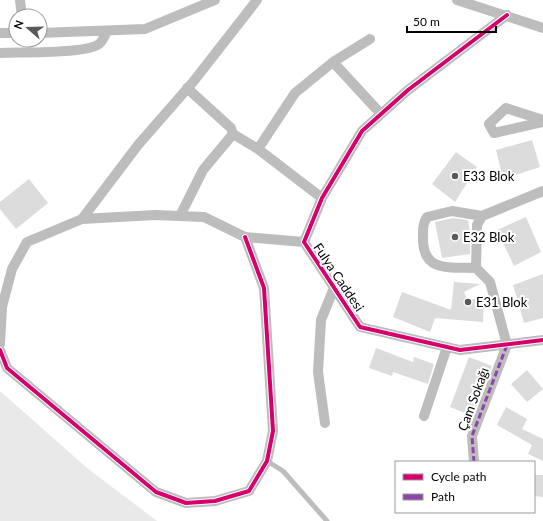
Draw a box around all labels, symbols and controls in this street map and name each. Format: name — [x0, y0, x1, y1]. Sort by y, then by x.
north arrow — [8, 8, 48, 48]
scale bar — [407, 8, 496, 34]
text: 50 m — [413, 14, 440, 29]
text: N — [11, 18, 26, 31]
place label: E33 Blok — [463, 168, 515, 184]
marker: E33 Blok — [450, 171, 460, 181]
place label: E32 Blok — [463, 229, 515, 245]
marker: E32 Blok — [450, 232, 460, 242]
street label: Fulya Caddesi — [310, 240, 368, 314]
place label: E31 Blok — [476, 294, 528, 310]
marker: E31 Blok — [463, 297, 473, 307]
street label: Çam Sokağı — [454, 365, 492, 433]
legend — [395, 461, 535, 513]
text: Cycle path — [431, 469, 486, 484]
text: Path — [431, 489, 455, 504]

